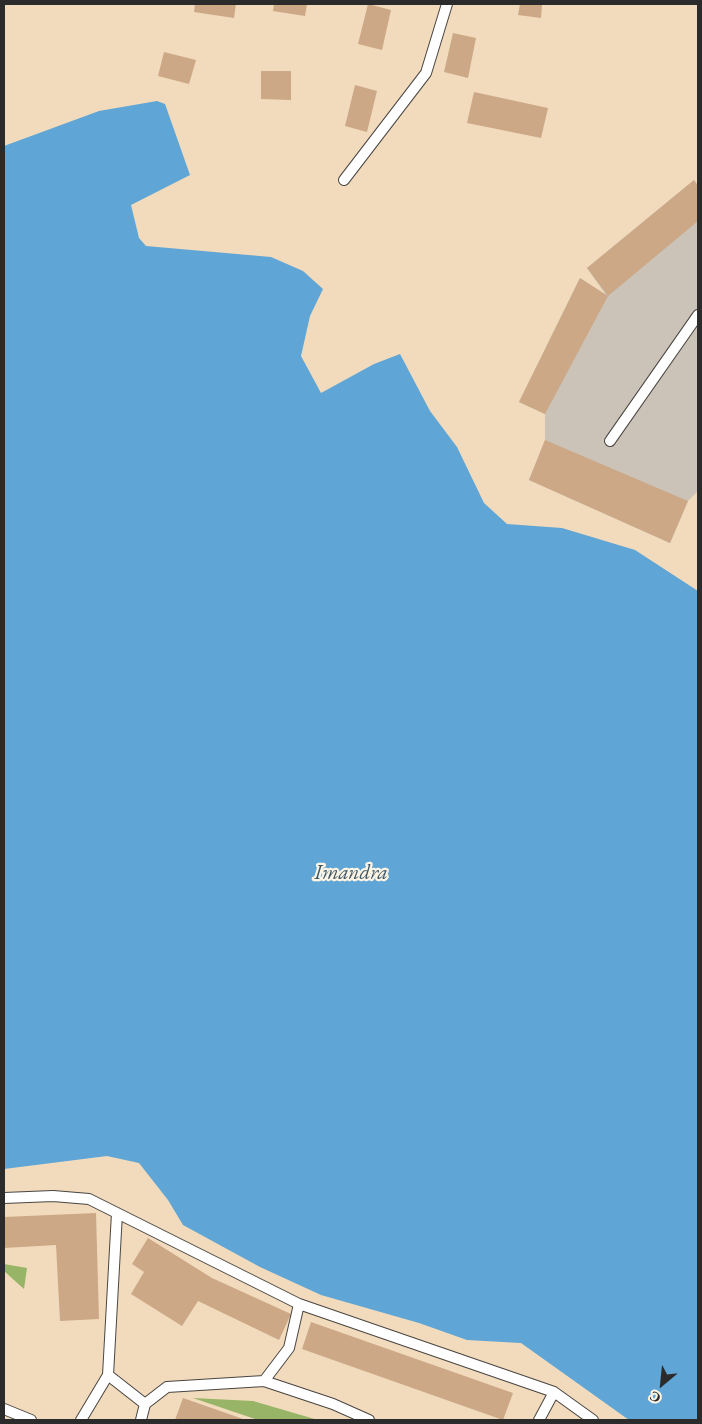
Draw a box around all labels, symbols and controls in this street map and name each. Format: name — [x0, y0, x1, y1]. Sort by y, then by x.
water label: Imandra — [314, 860, 388, 886]
north arrow — [637, 1359, 687, 1409]
text: С — [646, 1387, 664, 1408]

